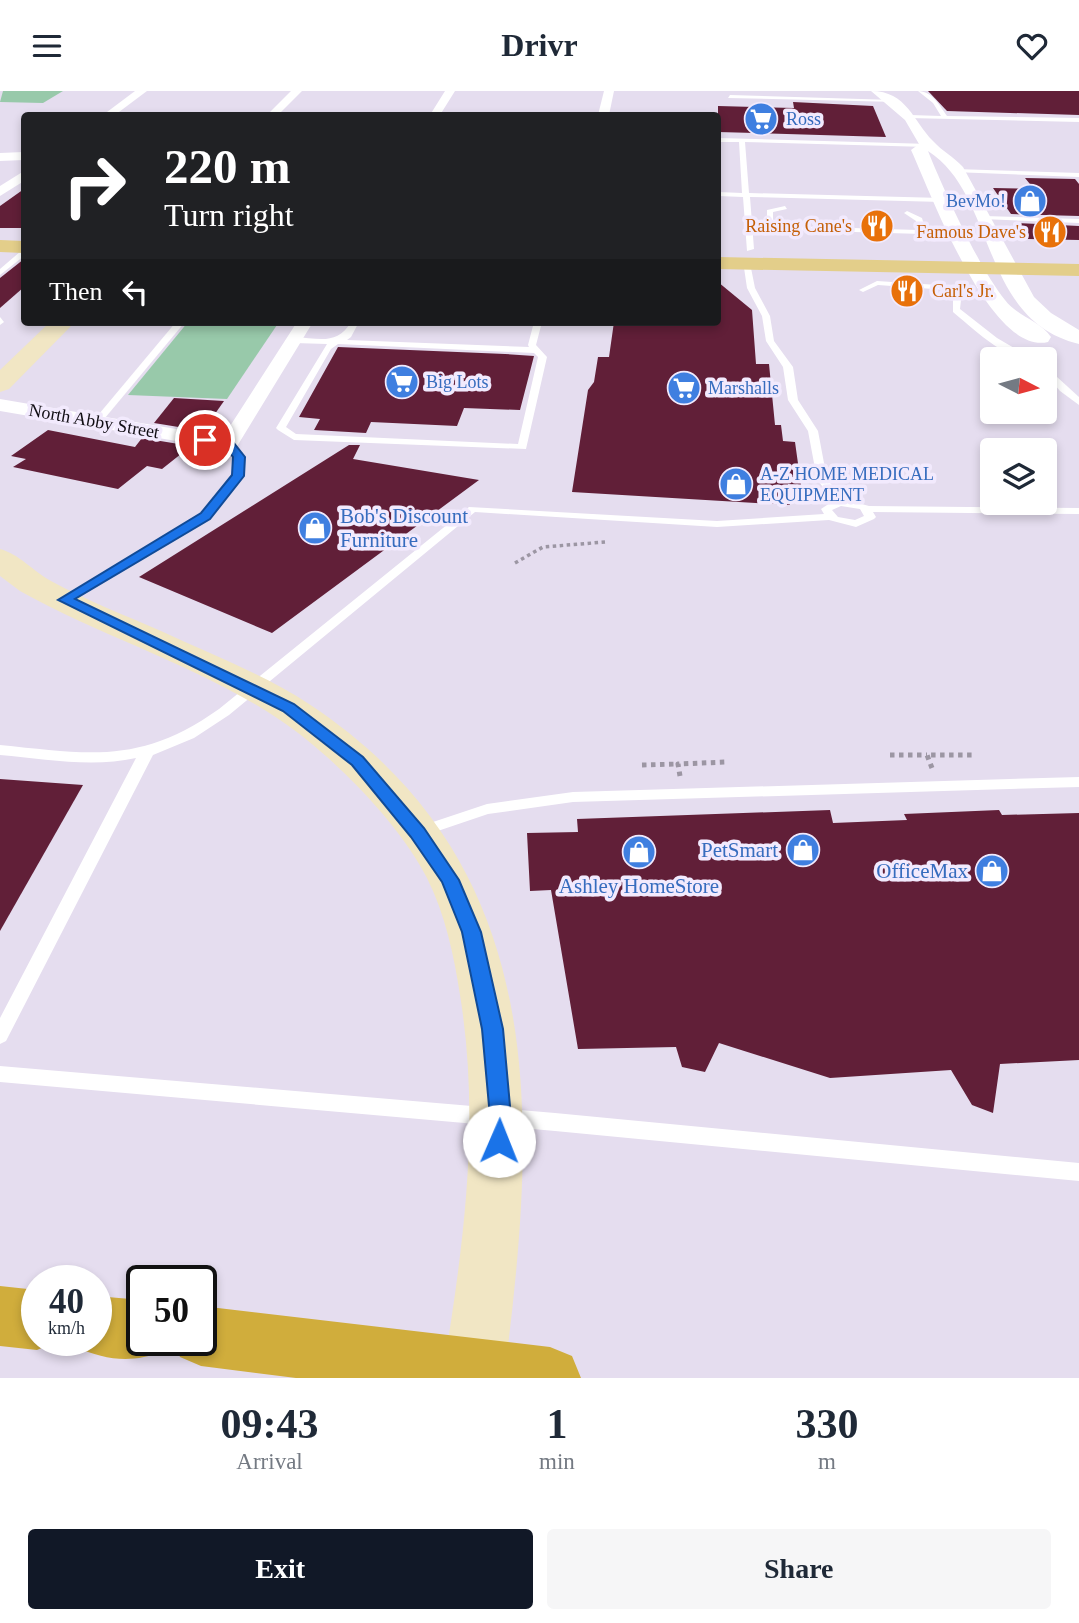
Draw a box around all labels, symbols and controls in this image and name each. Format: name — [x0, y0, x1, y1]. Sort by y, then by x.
icon: menu — [28, 27, 66, 65]
text: Drivr — [501, 27, 578, 63]
icon: heart — [1013, 27, 1051, 65]
supermarket icon: Ross — [742, 100, 780, 138]
place label: Ross — [786, 109, 821, 129]
text: 220 m — [164, 139, 291, 194]
icon: right — [49, 140, 140, 231]
shop icon: BevMo! — [1011, 182, 1049, 220]
place label: BevMo! — [946, 191, 1006, 211]
text: Turn right — [164, 197, 294, 233]
restaurant icon: Raising Cane's — [858, 207, 896, 245]
restaurant icon: Famous Dave's — [1031, 213, 1069, 251]
place label: Raising Cane's — [745, 216, 852, 236]
place label: Famous Dave's — [916, 222, 1026, 242]
restaurant icon: Carl's Jr. — [888, 272, 926, 310]
icon: left — [116, 273, 154, 311]
text: Then — [49, 277, 102, 306]
place label: Carl's Jr. — [932, 281, 994, 301]
north arrow — [980, 347, 1057, 423]
map controls — [980, 347, 1057, 515]
supermarket icon: Big Lots — [383, 363, 421, 401]
supermarket icon: Marshalls — [665, 369, 703, 407]
place label: Big Lots — [426, 372, 489, 392]
place label: Marshalls — [708, 378, 779, 398]
street label: North Abby Street — [27, 400, 161, 442]
pin — [175, 410, 235, 470]
icon: arrive — [186, 421, 224, 459]
button: layers — [980, 438, 1057, 515]
place label: A-Z HOME MEDICAL EQUIPMENT — [760, 464, 934, 505]
shop icon: A-Z HOME MEDICAL EQUIPMENT — [717, 465, 755, 503]
place label: Bob's Discount Furniture — [340, 504, 468, 552]
shop icon: Bob's Discount Furniture — [296, 509, 334, 547]
shop icon: PetSmart — [784, 831, 822, 869]
shop icon: Ashley HomeStore — [620, 833, 658, 871]
place label: PetSmart — [701, 838, 778, 862]
shop icon: OfficeMax — [973, 852, 1011, 890]
place label: OfficeMax — [876, 859, 968, 883]
place label: Ashley HomeStore — [559, 874, 719, 898]
position arrow — [462, 1104, 536, 1178]
speed limit sign: 50 — [126, 1265, 217, 1356]
text: 40 — [49, 1282, 84, 1321]
text: km/h — [48, 1318, 85, 1338]
text: 09:43 — [221, 1401, 319, 1447]
text: 1 — [546, 1401, 567, 1447]
text: 330 — [795, 1401, 858, 1447]
text: Arrival — [236, 1449, 303, 1474]
text: min — [539, 1449, 575, 1474]
text: m — [818, 1449, 836, 1474]
button: Exit — [28, 1529, 533, 1609]
button: Share — [547, 1529, 1051, 1609]

